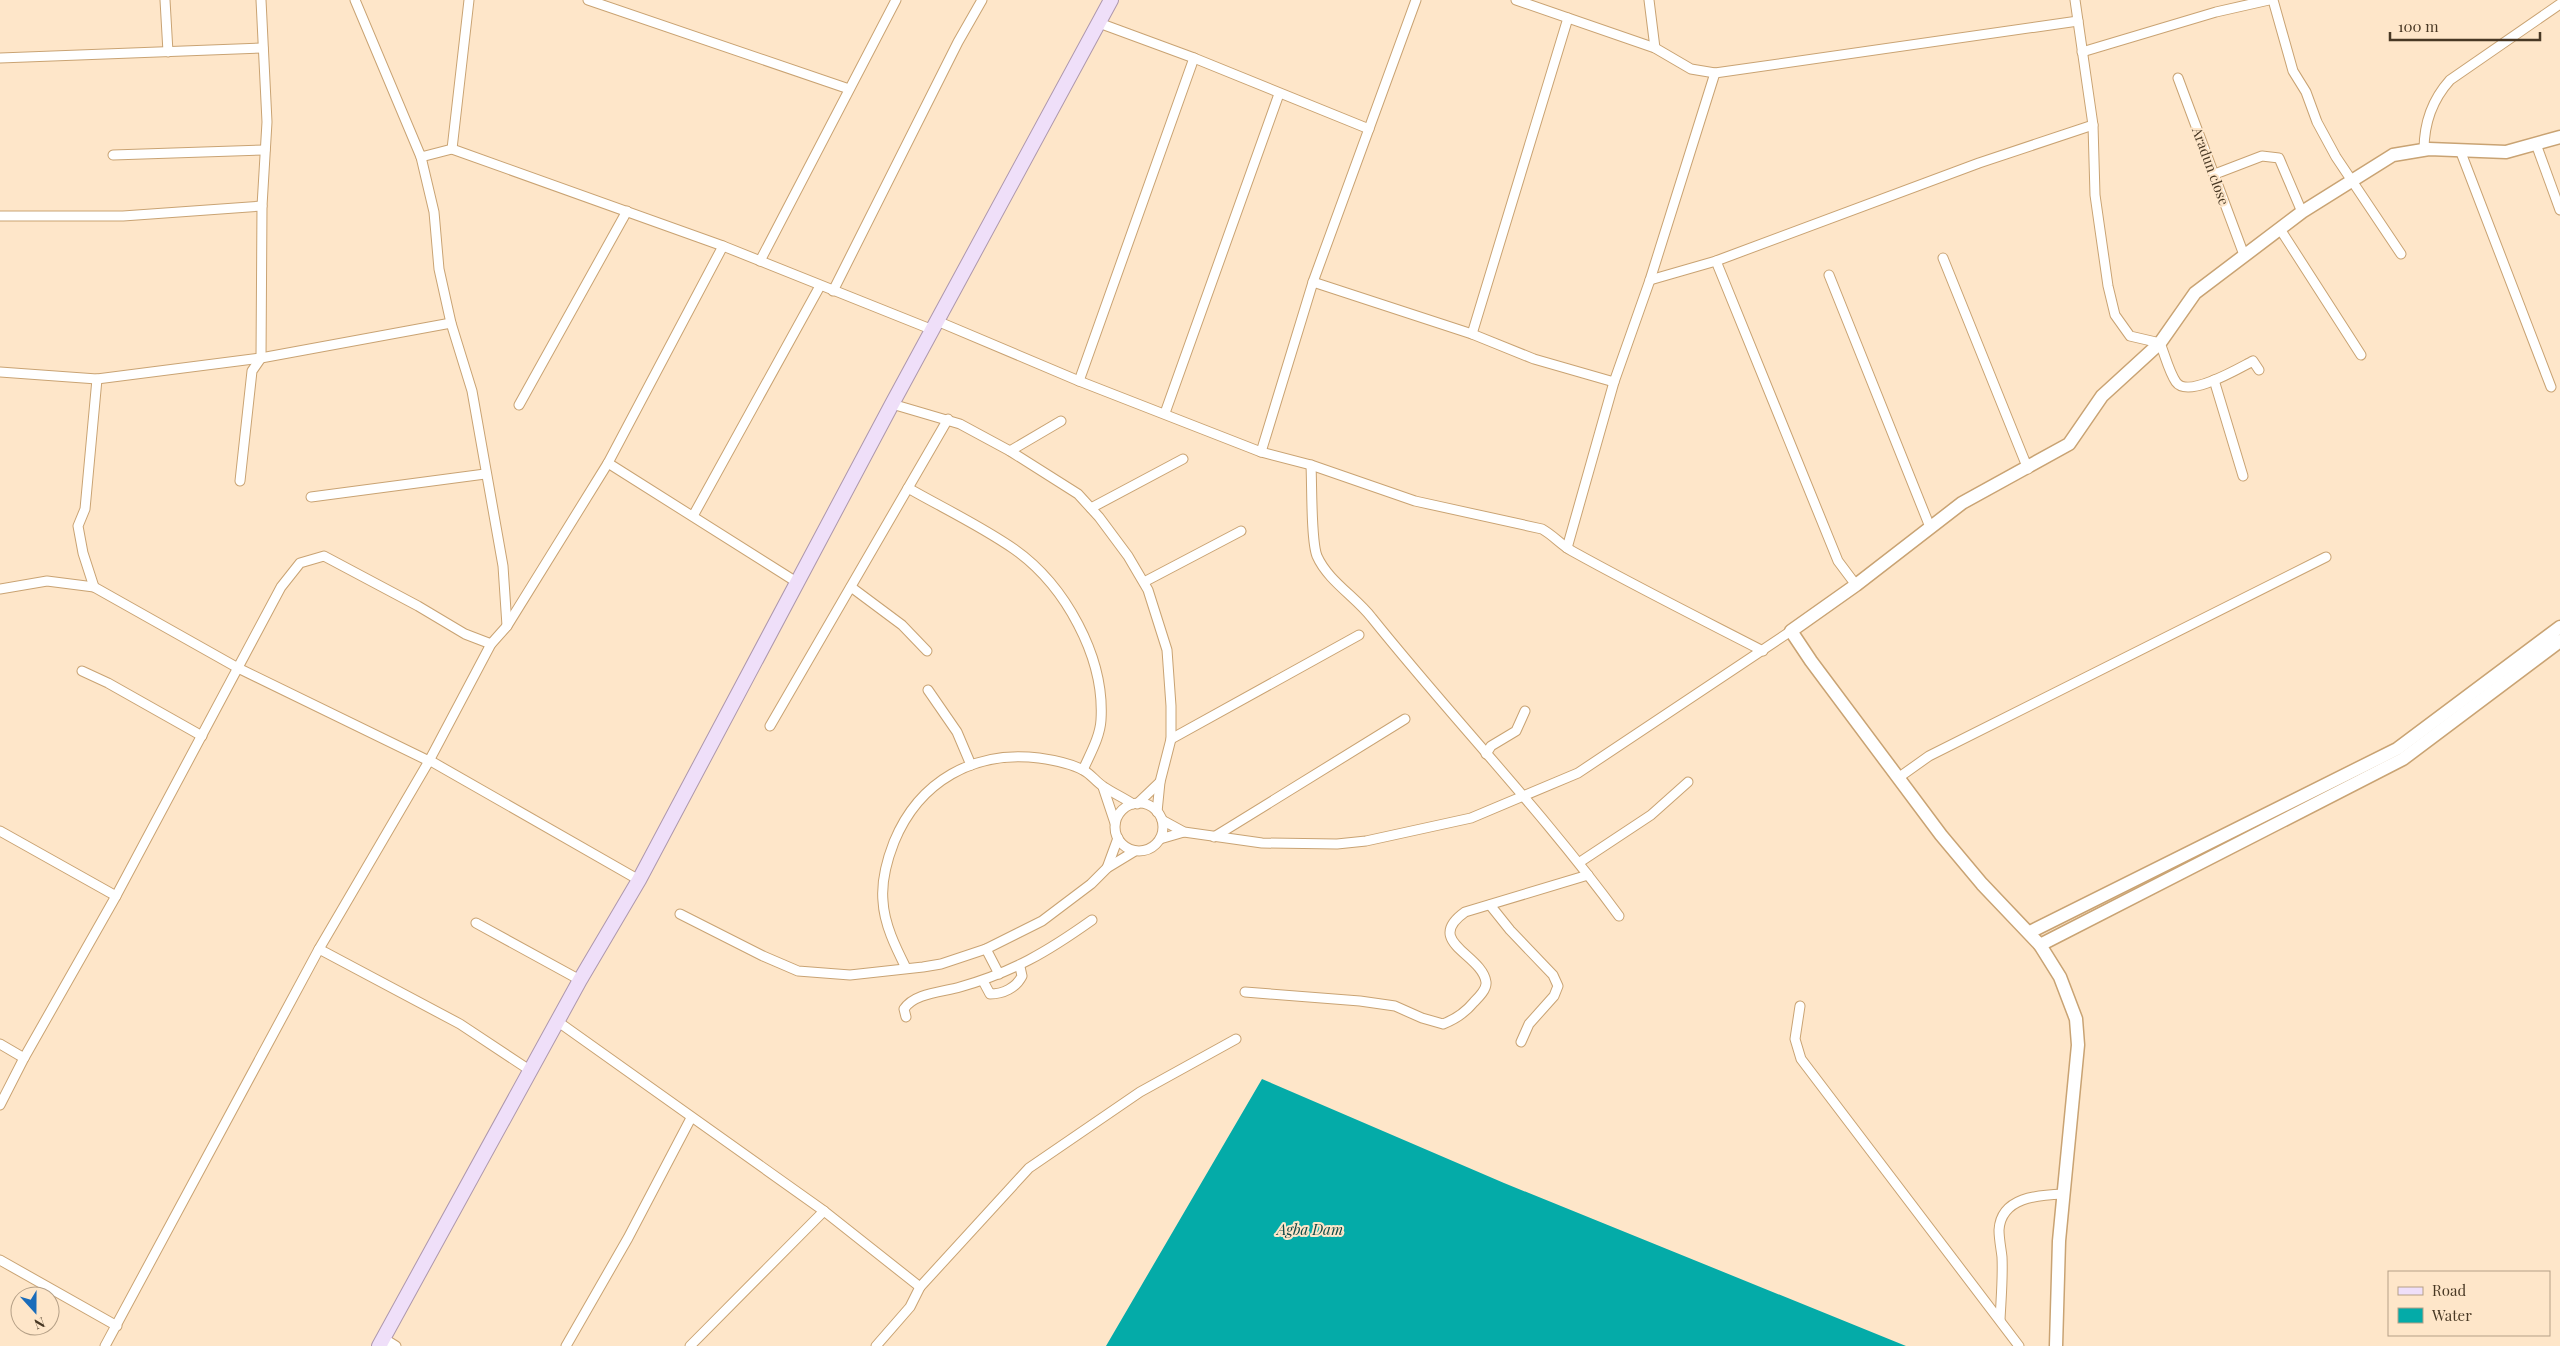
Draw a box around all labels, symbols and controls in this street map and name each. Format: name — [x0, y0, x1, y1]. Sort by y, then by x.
scale bar — [2390, 10, 2540, 42]
text: 100 m — [2398, 16, 2439, 36]
street label: Aradun close — [2188, 123, 2234, 208]
water label: Agba Dam — [1275, 1219, 1343, 1239]
legend — [2388, 1271, 2550, 1336]
text: Road — [2432, 1280, 2466, 1300]
north arrow — [10, 1286, 60, 1336]
text: Water — [2431, 1305, 2472, 1325]
text: N — [32, 1313, 48, 1334]

